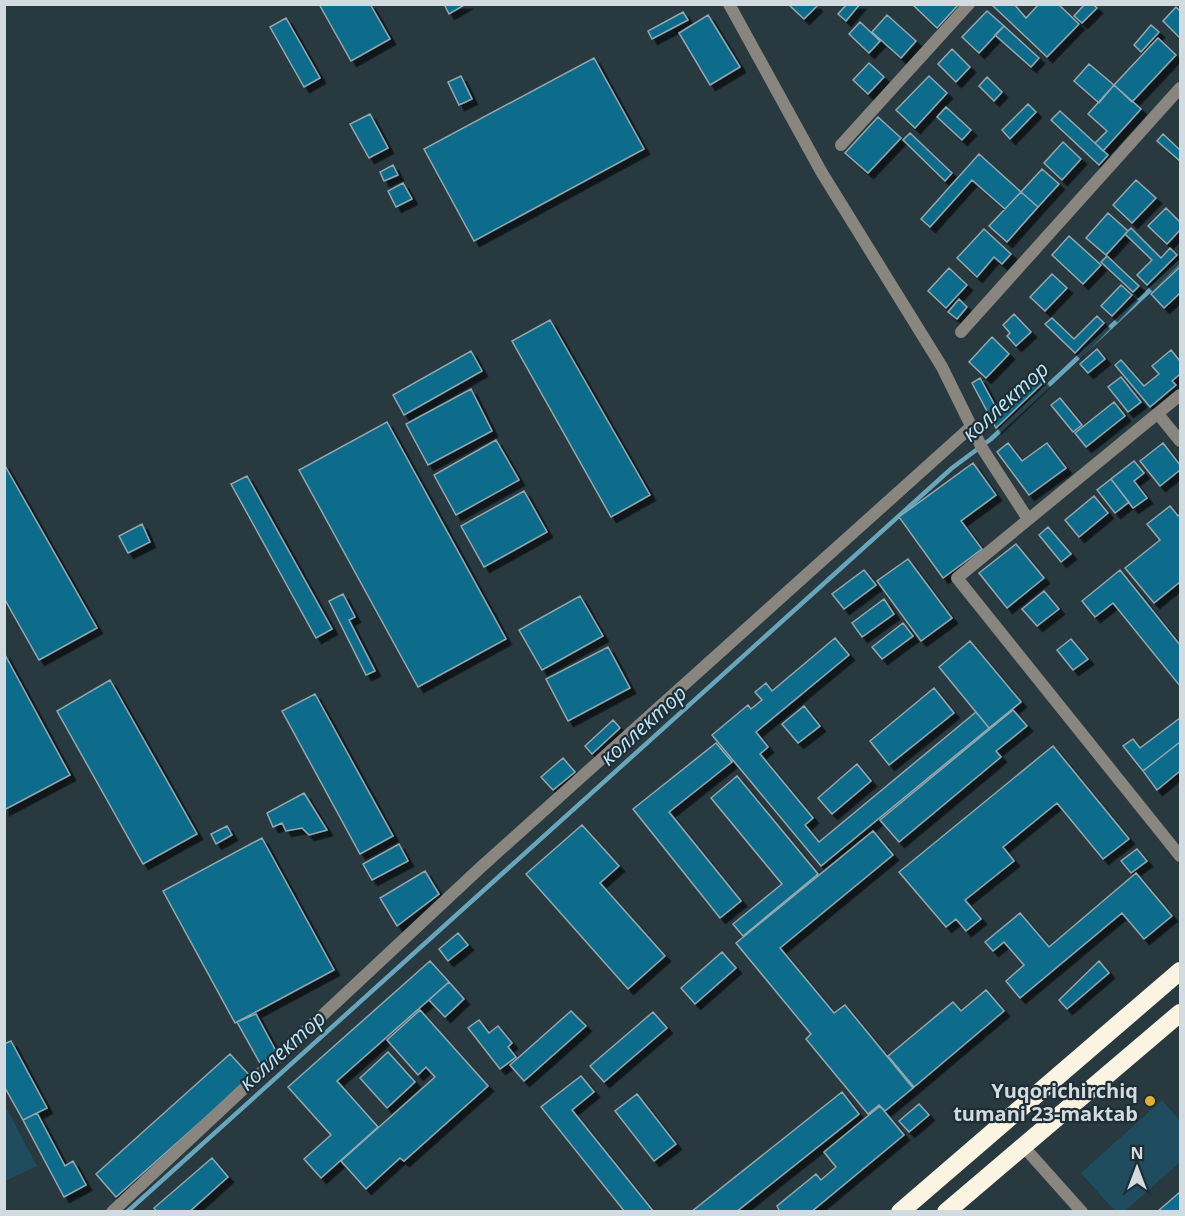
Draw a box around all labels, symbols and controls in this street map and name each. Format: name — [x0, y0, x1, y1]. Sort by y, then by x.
water label: коллектор — [956, 355, 1054, 447]
water label: коллектор — [594, 679, 692, 771]
water label: коллектор — [233, 1004, 331, 1096]
place label: Yuqorichirchiq tumani 23-maktab — [953, 1077, 1138, 1127]
marker: Yuqorichirchiq tumani 23-maktab — [1143, 1094, 1157, 1108]
north arrow — [1107, 1138, 1167, 1198]
text: N — [1130, 1142, 1144, 1164]

